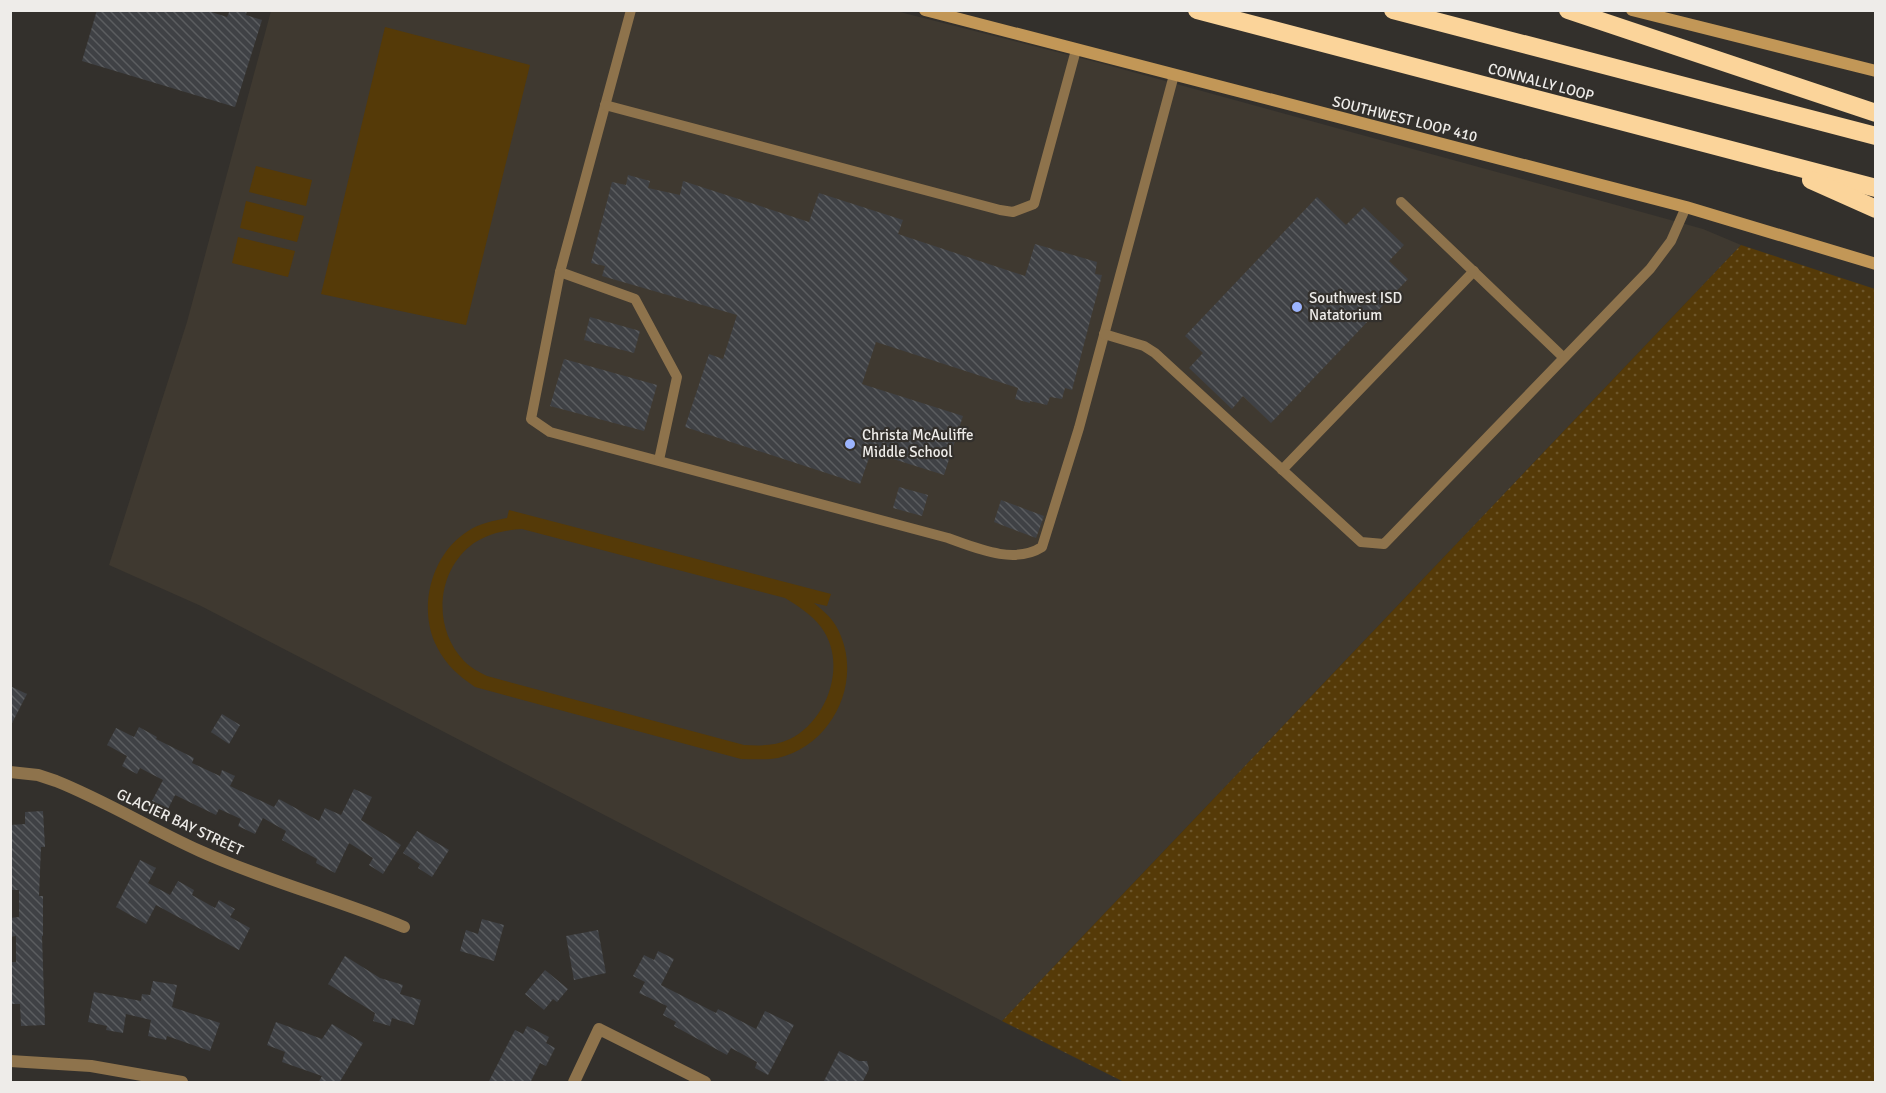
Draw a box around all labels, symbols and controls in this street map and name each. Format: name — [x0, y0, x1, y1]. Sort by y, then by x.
street label: CONNALLY LOOP — [1486, 59, 1596, 105]
street label: SOUTHWEST LOOP 410 — [1331, 92, 1479, 146]
place label: Southwest ISD Natatorium — [1309, 289, 1402, 324]
marker: Southwest ISD Natatorium — [1290, 300, 1304, 314]
place label: Christa McAuliffe Middle School — [862, 426, 973, 461]
marker: Christa McAuliffe Middle School — [843, 437, 857, 451]
street label: GLACIER BAY STREET — [114, 785, 247, 859]

